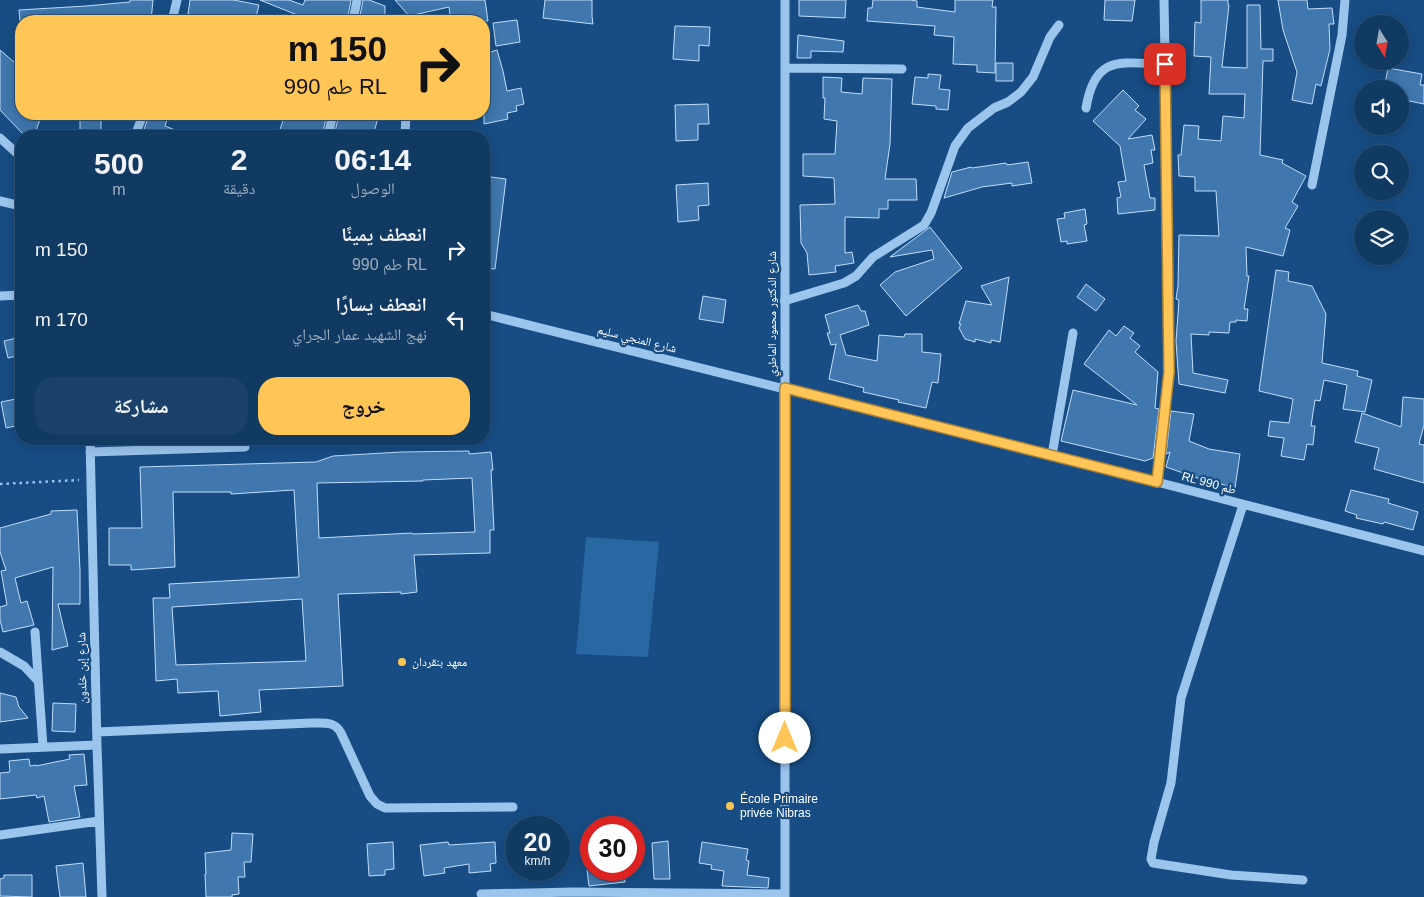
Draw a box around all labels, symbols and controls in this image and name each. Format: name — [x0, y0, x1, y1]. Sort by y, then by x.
north arrow — [1354, 15, 1409, 70]
map controls — [1354, 15, 1409, 265]
text: 150 m — [288, 29, 387, 68]
icon: right — [405, 35, 470, 100]
pin — [1144, 43, 1186, 85]
icon: arrive — [1151, 50, 1179, 78]
text: RL طم 990 — [284, 74, 387, 99]
button: sound — [1354, 80, 1409, 135]
text: 2 — [231, 143, 248, 176]
text: 06:14 — [334, 143, 411, 176]
button: search — [1354, 145, 1409, 200]
text: 500 — [94, 147, 144, 180]
text: دقيقة — [223, 180, 255, 197]
text: الوصول — [351, 180, 395, 197]
text: m — [112, 181, 126, 198]
button: layers — [1354, 210, 1409, 265]
text: انعطف يمينًا — [341, 224, 427, 245]
icon: right — [442, 236, 470, 264]
text: 150 m — [35, 239, 88, 260]
street label: شارع الدكتور محمود الماطري — [765, 251, 782, 377]
text: RL طم 990 — [352, 256, 427, 273]
text: انعطف يسارًا — [336, 294, 427, 315]
icon: left — [442, 306, 470, 334]
text: 170 m — [35, 309, 88, 330]
street label: شارع المنجي سليم — [595, 322, 678, 359]
text: نهج الشهيد عمار الجراي — [292, 326, 427, 343]
button: مشاركة — [35, 377, 248, 435]
button: خروج — [258, 377, 470, 435]
street label: RL طم 990 — [1180, 469, 1238, 498]
street label: شارع إبن خلدون — [74, 632, 91, 704]
place label: معهد بنقردان — [412, 655, 467, 669]
marker: معهد بنقردان — [396, 656, 408, 668]
position arrow — [758, 711, 810, 763]
place label: École Primaire privée Nibras — [740, 791, 818, 820]
marker: École Primaire privée Nibras — [724, 800, 736, 812]
speed limit sign: 30 — [580, 816, 645, 881]
text: 20 — [524, 828, 551, 856]
text: km/h — [524, 854, 551, 868]

